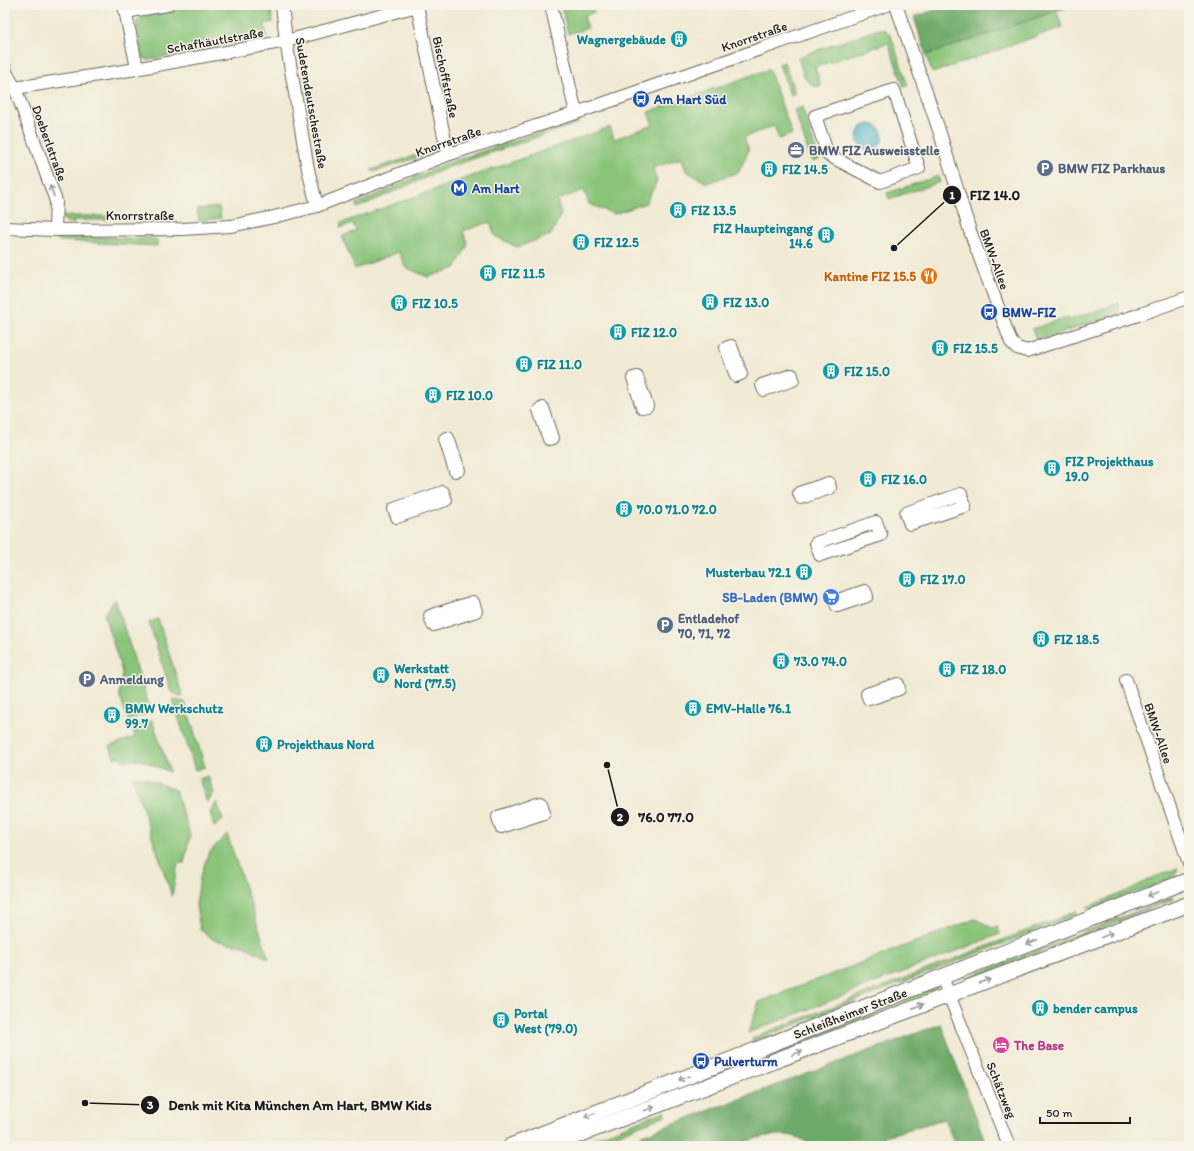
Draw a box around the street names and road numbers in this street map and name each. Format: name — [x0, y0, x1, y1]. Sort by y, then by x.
street label: Knorrstraße — [719, 18, 789, 55]
street label: Schafhäutlstraße — [166, 25, 265, 56]
street label: Bischoffstraße — [430, 35, 461, 119]
street label: Sudetendeutschestraße — [293, 36, 330, 170]
street label: Doeberlstraße — [29, 103, 70, 183]
street label: Knorrstraße — [413, 123, 483, 160]
street label: Knorrstraße — [106, 208, 174, 223]
street label: BMW-Allee — [977, 227, 1012, 291]
street label: BMW-Allee — [1141, 701, 1176, 766]
street label: Schleißheimer Straße — [791, 985, 909, 1042]
street label: Schätzweg — [983, 1060, 1020, 1121]

